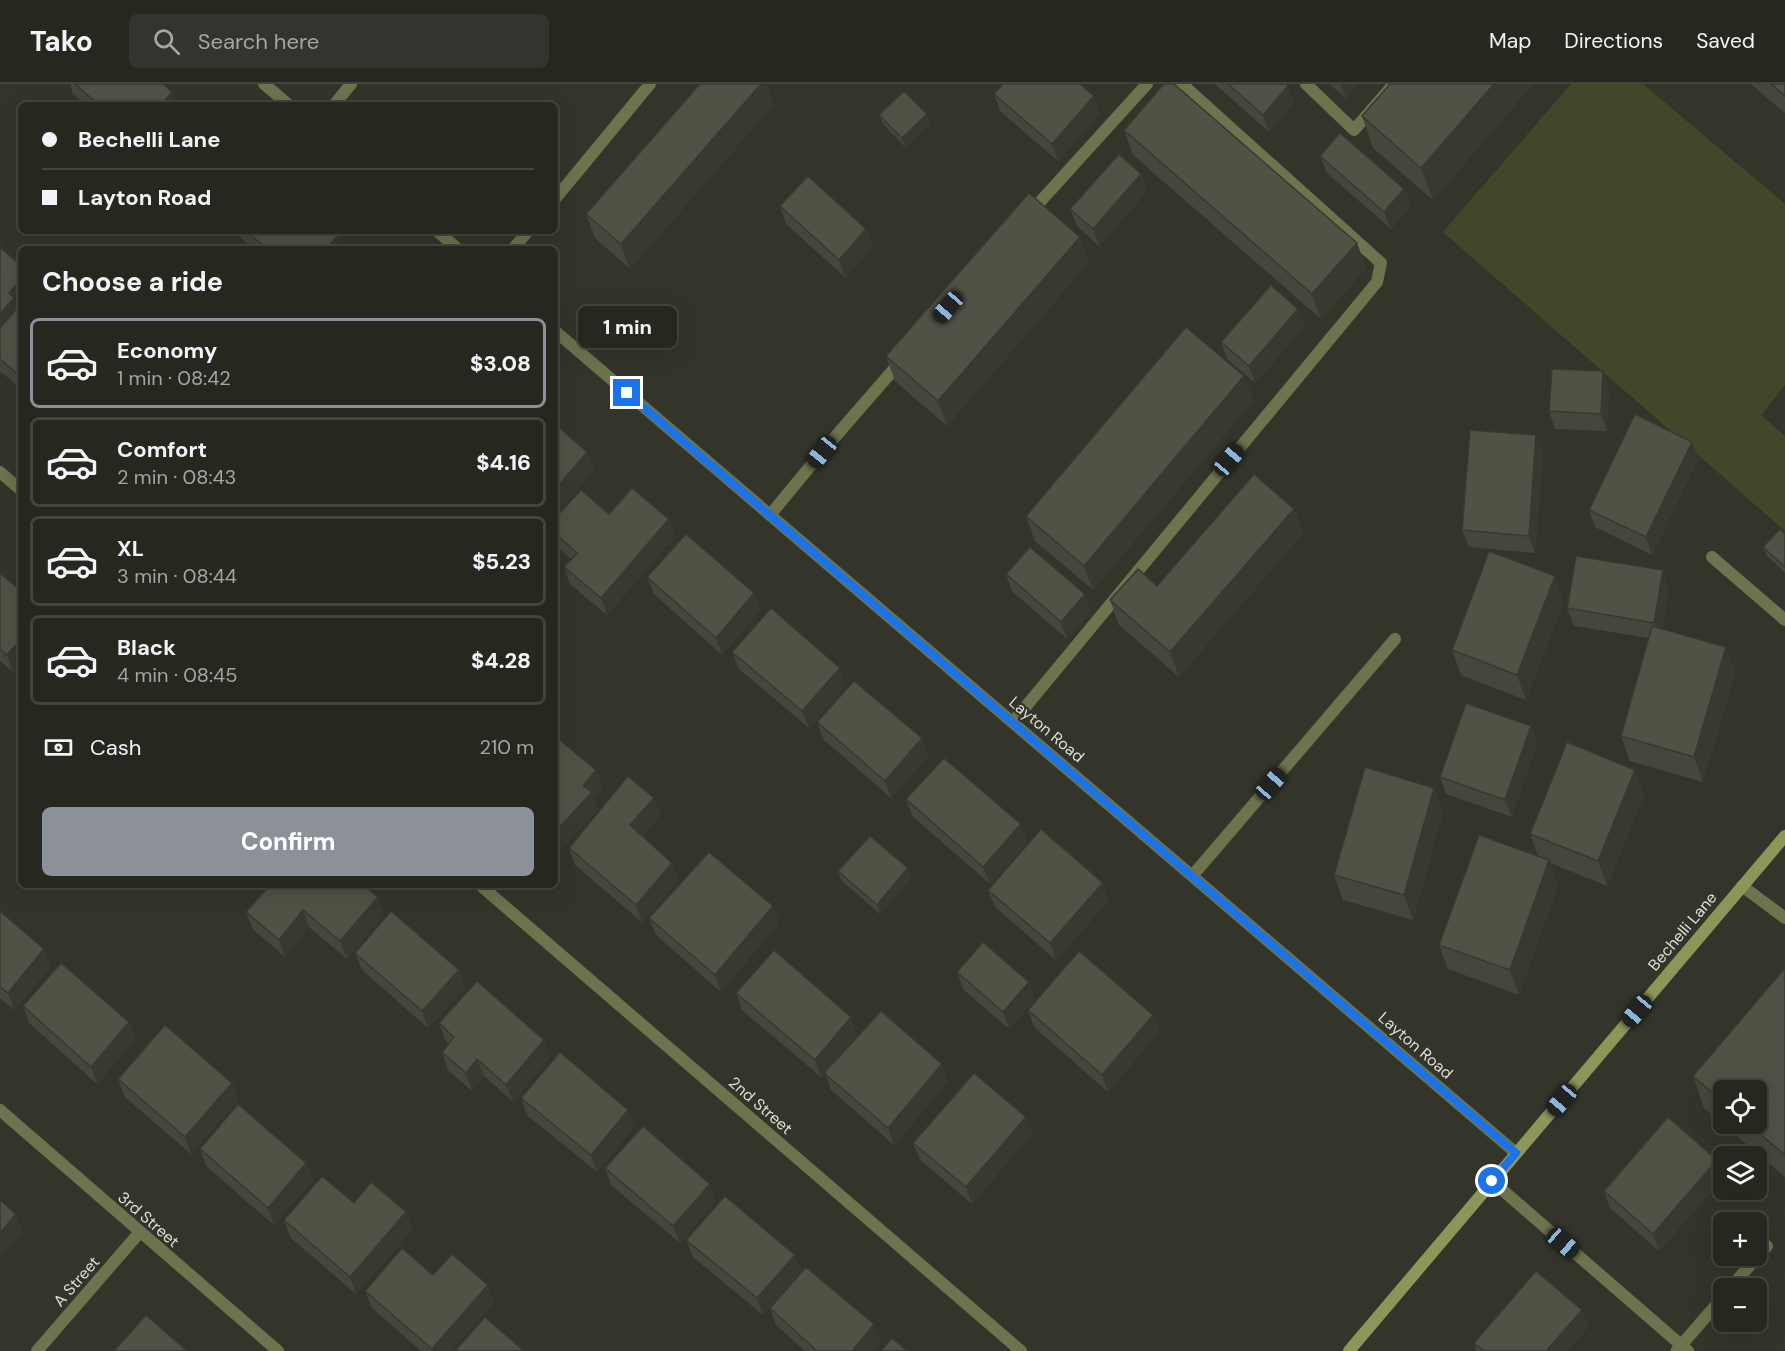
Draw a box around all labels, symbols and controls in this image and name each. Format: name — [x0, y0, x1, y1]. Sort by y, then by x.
search box — [129, 14, 549, 68]
text: Tako — [30, 23, 93, 60]
icon: search — [150, 25, 183, 58]
text: Search here — [198, 27, 319, 56]
text: Map — [1489, 27, 1531, 55]
text: Directions — [1564, 27, 1663, 55]
text: Saved — [1696, 27, 1755, 55]
text: Bechelli Lane — [78, 125, 220, 154]
text: Layton Road — [78, 183, 211, 212]
text: Choose a ride — [42, 264, 223, 299]
car — [929, 288, 967, 326]
callout: 1 min — [578, 306, 676, 348]
text: 1 min — [603, 314, 652, 340]
icon: car — [45, 336, 99, 390]
text: Economy — [117, 336, 217, 365]
text: $3.08 — [470, 349, 531, 378]
text: 1 min · 08:42 — [117, 365, 231, 391]
route end — [613, 379, 640, 406]
car — [804, 432, 840, 472]
icon: car — [45, 435, 99, 489]
text: Comfort — [117, 435, 207, 464]
car — [1211, 440, 1247, 480]
text: $4.16 — [476, 448, 531, 477]
text: 2 min · 08:43 — [117, 464, 236, 490]
icon: car — [45, 534, 99, 588]
text: XL — [117, 534, 144, 563]
text: $5.23 — [472, 547, 531, 576]
text: 3 min · 08:44 — [117, 563, 237, 589]
icon: car — [45, 633, 99, 687]
text: Black — [117, 633, 176, 662]
text: $4.28 — [471, 646, 531, 675]
text: 4 min · 08:45 — [117, 662, 237, 688]
street label: Layton Road — [1005, 692, 1089, 767]
icon: cash — [42, 731, 75, 764]
text: Cash — [90, 733, 141, 762]
text: 210 m — [479, 734, 534, 760]
car — [1252, 765, 1290, 803]
button: Confirm — [42, 807, 534, 876]
street label: Bechelli Lane — [1643, 887, 1722, 975]
car — [1619, 991, 1655, 1031]
street label: Layton Road — [1374, 1007, 1457, 1083]
street label: 2nd Street — [724, 1072, 797, 1139]
car — [1544, 1080, 1580, 1120]
map controls — [1713, 1080, 1767, 1332]
button: locate — [1713, 1080, 1767, 1134]
button: layers — [1713, 1146, 1767, 1200]
route start — [1478, 1167, 1505, 1194]
street label: 3rd Street — [114, 1187, 184, 1252]
button: + — [1713, 1212, 1767, 1266]
car — [1544, 1224, 1582, 1262]
street label: A Street — [49, 1252, 104, 1311]
button: − — [1713, 1278, 1767, 1332]

